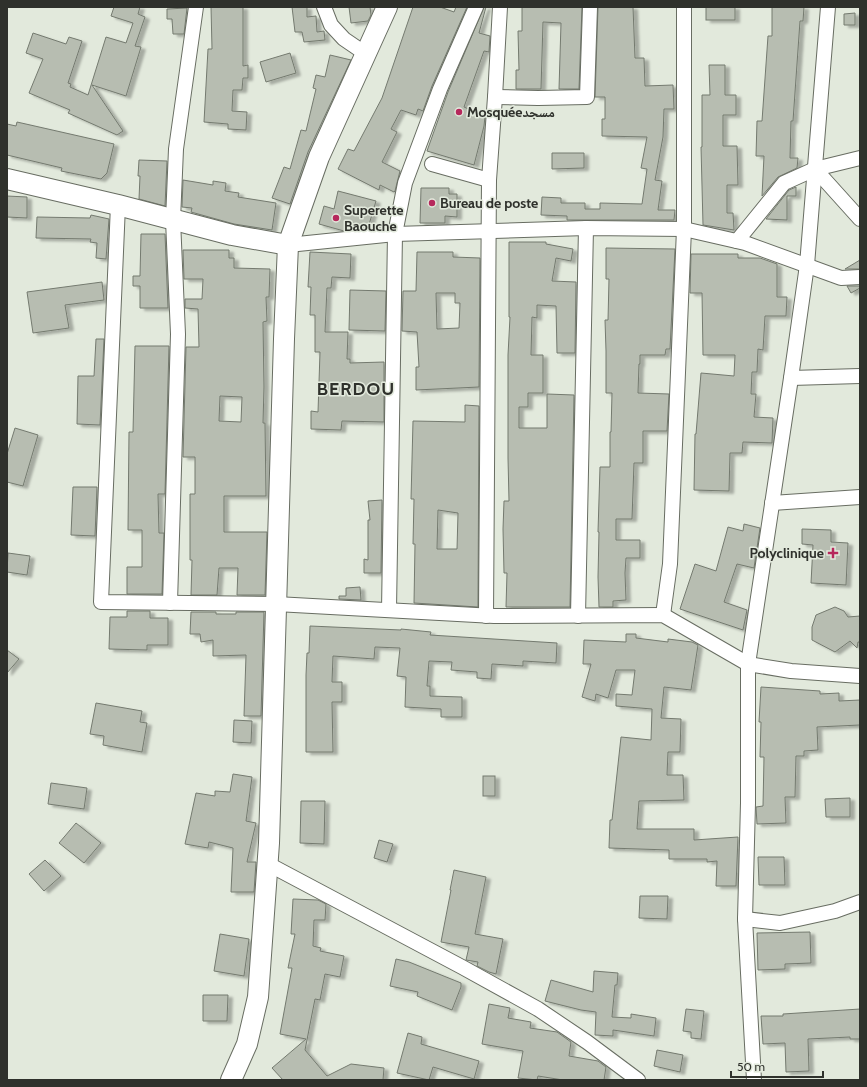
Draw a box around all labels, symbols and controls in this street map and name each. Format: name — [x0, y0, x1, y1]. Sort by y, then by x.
place label: Mosquéeمسجد — [467, 103, 555, 121]
marker: Mosquéeمسجد — [454, 107, 464, 117]
place label: Bureau de poste — [440, 194, 538, 212]
marker: Bureau de poste — [427, 198, 437, 208]
place label: Superette Baouche — [344, 201, 404, 235]
marker: Superette Baouche — [331, 213, 341, 223]
district label: BERDOU — [317, 378, 395, 400]
place label: Polyclinique — [749, 544, 824, 562]
marker: Polyclinique — [827, 547, 839, 559]
scale bar — [731, 1053, 823, 1079]
text: 50 m — [737, 1059, 765, 1074]

